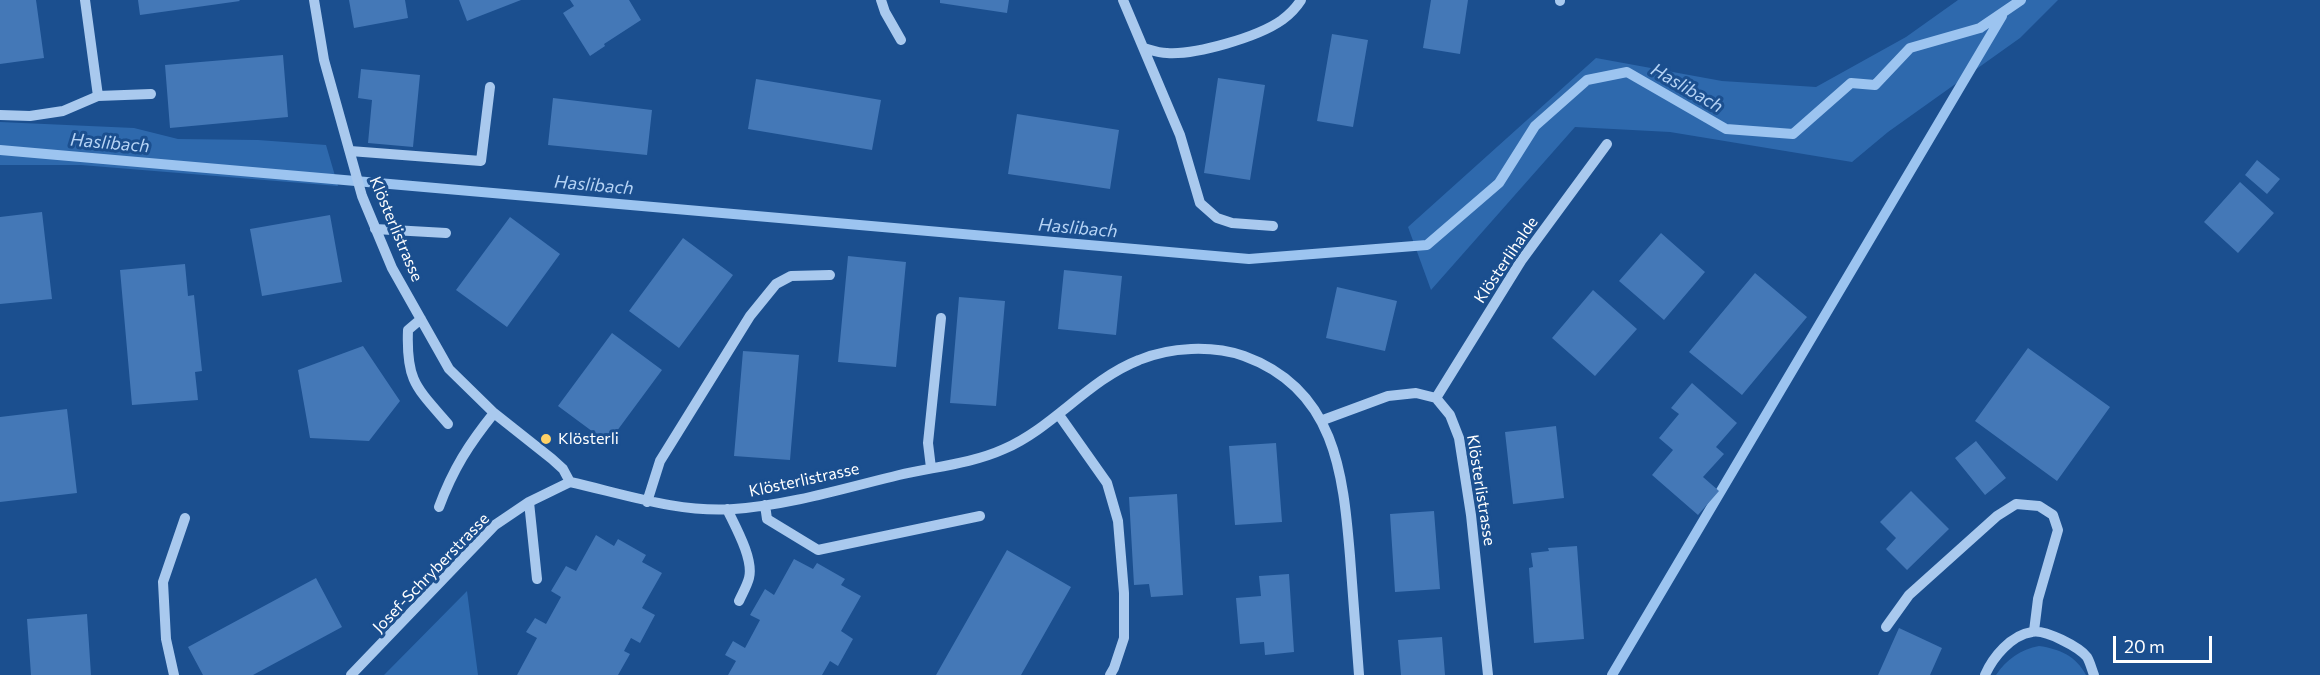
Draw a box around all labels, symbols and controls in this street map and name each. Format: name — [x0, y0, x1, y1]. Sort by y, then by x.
water label: Haslibach — [1647, 59, 1727, 117]
water label: Haslibach — [69, 129, 151, 157]
water label: Haslibach — [553, 171, 635, 199]
street label: Klösterlistrasse — [365, 174, 427, 284]
street label: Klösterlihalde — [1470, 213, 1542, 307]
water label: Haslibach — [1037, 214, 1119, 242]
place label: Klösterli — [558, 429, 619, 449]
marker: Klösterli — [539, 432, 553, 446]
street label: Klösterlistrasse — [1463, 433, 1499, 547]
street label: Klösterlistrasse — [747, 459, 861, 501]
street label: Josef-Schryberstrasse — [369, 509, 493, 637]
scale bar — [2116, 624, 2215, 662]
text: 20 m — [2124, 635, 2165, 657]

